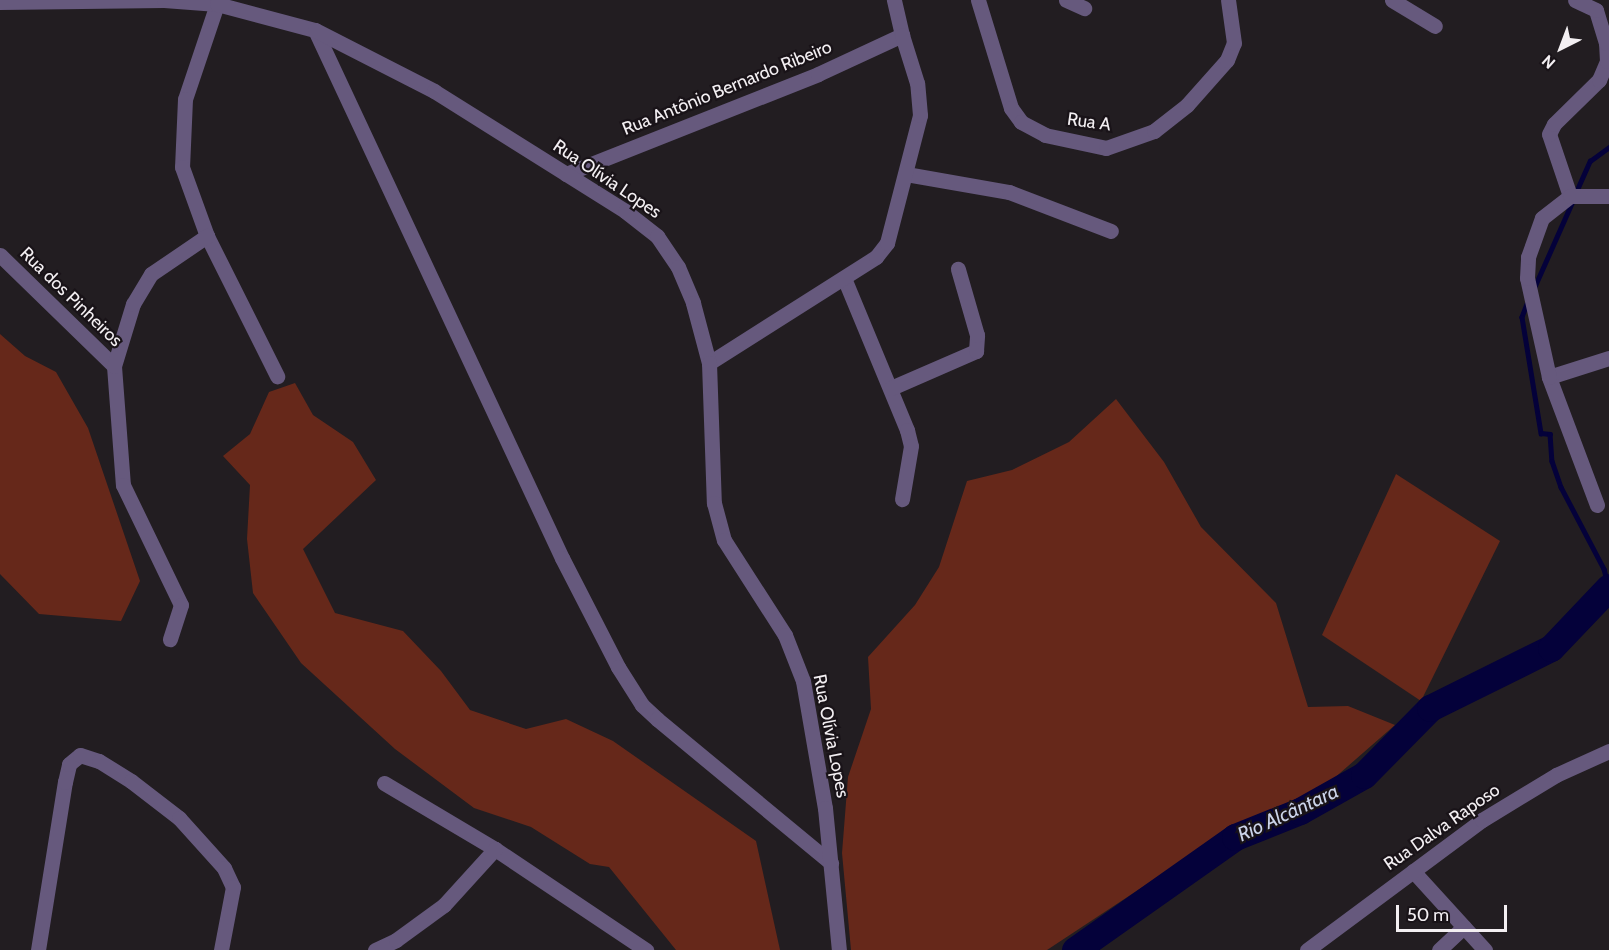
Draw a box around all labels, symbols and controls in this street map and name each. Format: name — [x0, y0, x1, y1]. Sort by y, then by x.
north arrow — [1531, 18, 1591, 78]
street label: Rua Antônio Bernardo Ribeiro — [619, 36, 835, 140]
text: N — [1538, 51, 1559, 73]
street label: Rua A — [1066, 108, 1112, 136]
street label: Rua Olívia Lopes — [549, 135, 665, 223]
street label: Rua dos Pinheiros — [15, 243, 127, 351]
street label: Rua Olívia Lopes — [808, 672, 854, 800]
water label: Rio Alcântara — [1234, 779, 1342, 847]
street label: Rua Dalva Raposo — [1380, 779, 1504, 875]
scale bar — [1399, 893, 1510, 931]
text: 50 m — [1407, 904, 1449, 926]

